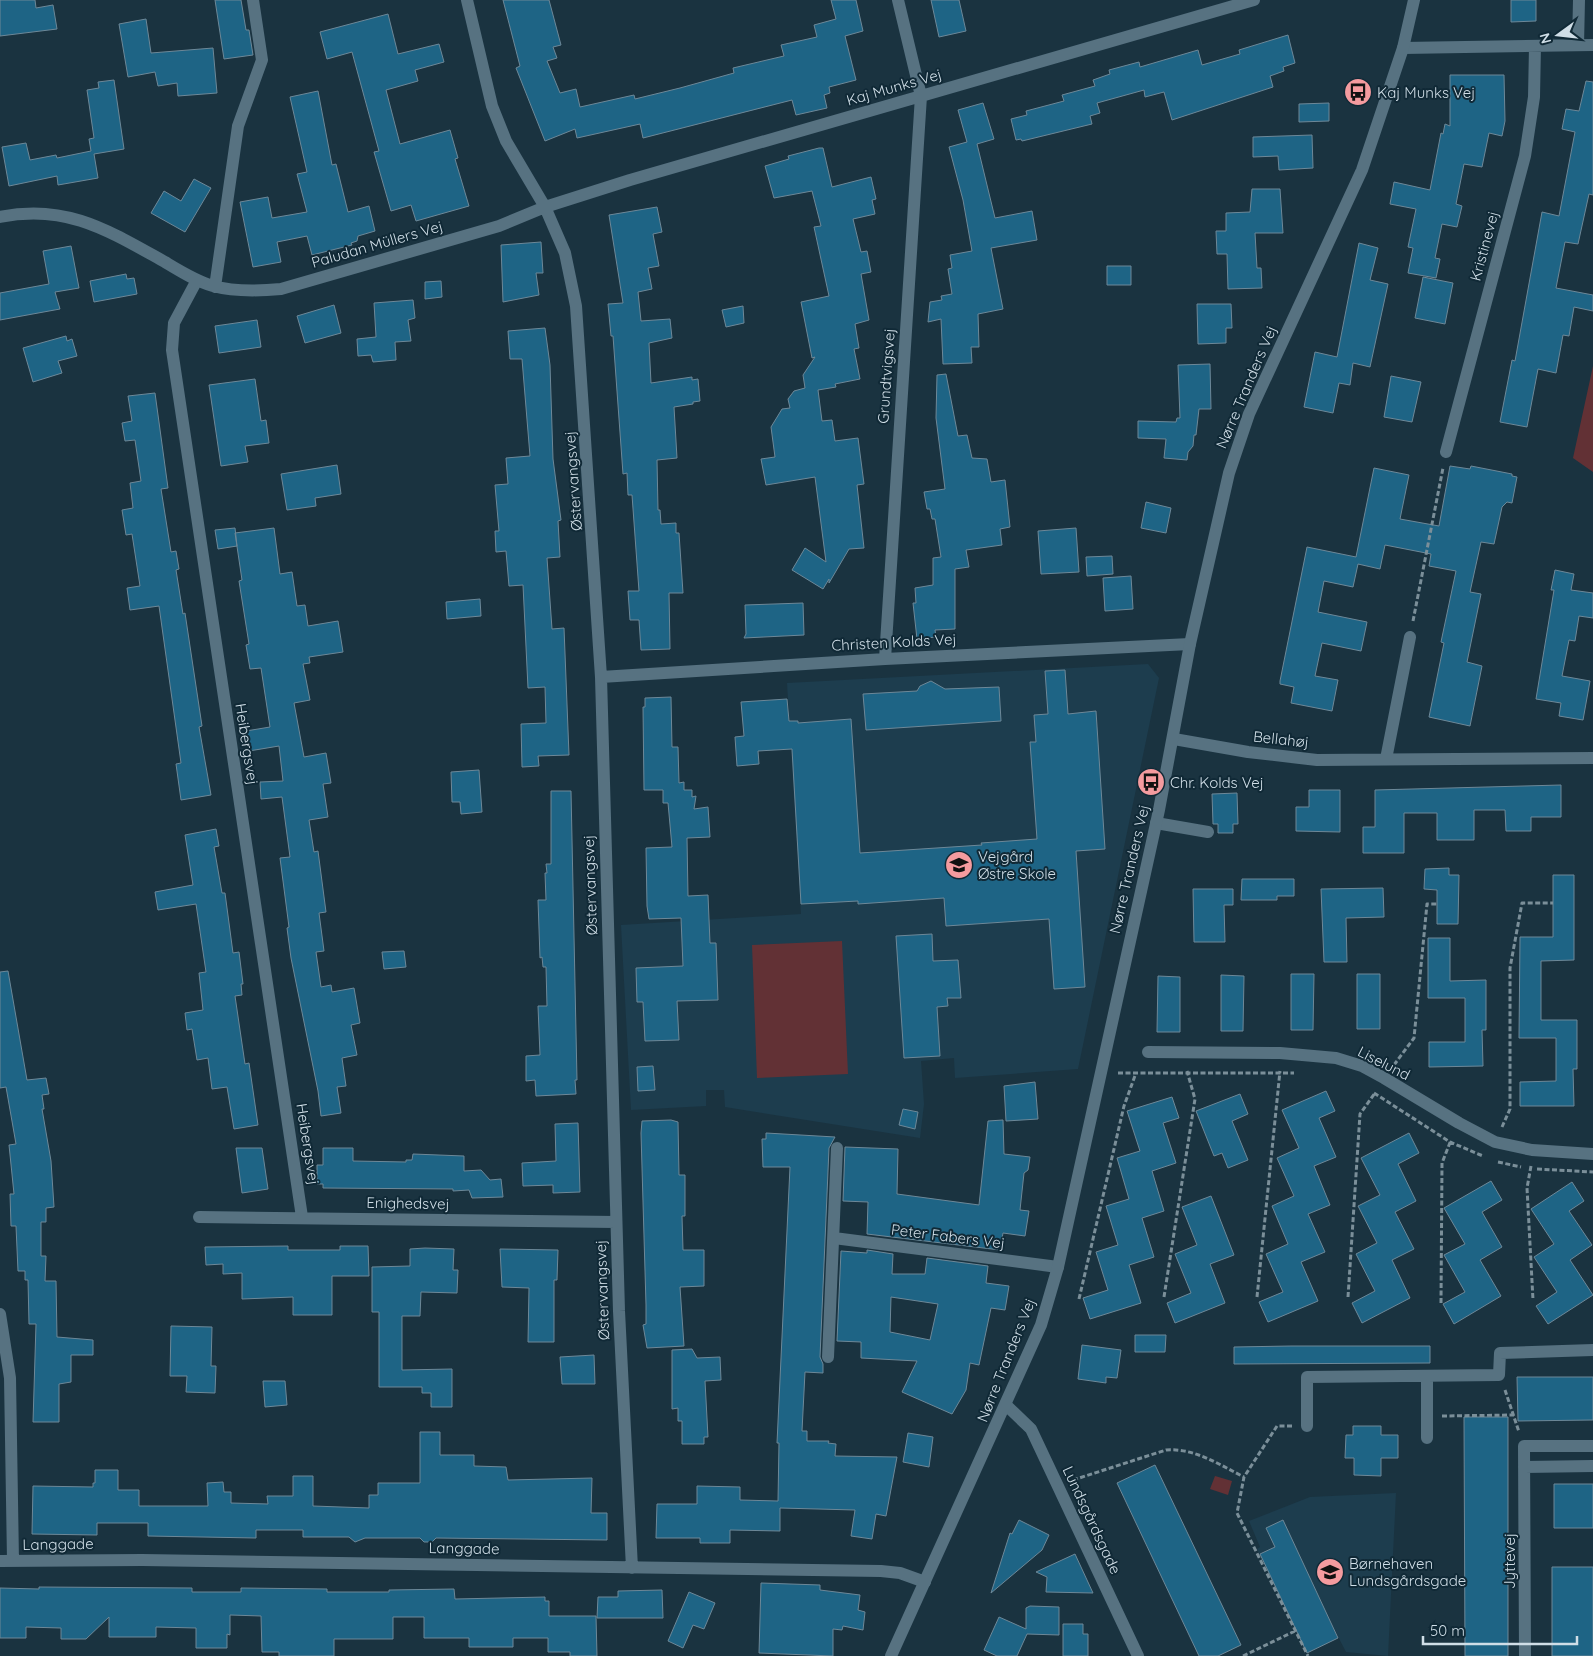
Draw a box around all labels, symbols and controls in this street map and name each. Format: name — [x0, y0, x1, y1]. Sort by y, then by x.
north arrow — [1533, 10, 1583, 60]
text: N — [1535, 31, 1555, 46]
street label: Kaj Munks Vej — [844, 64, 944, 110]
bus stop icon: Kaj Munks Vej — [1343, 77, 1373, 107]
place label: Kaj Munks Vej — [1377, 83, 1475, 102]
street label: Kristinevej — [1466, 209, 1502, 283]
street label: Paludan Müllers Vej — [309, 216, 445, 272]
street label: Nørre Tranders Vej — [1211, 323, 1281, 451]
street label: Grundtvigsvej — [873, 328, 899, 424]
street label: Østervangsvej — [560, 430, 586, 532]
street label: Christen Kolds Vej — [831, 629, 957, 655]
street label: Heibergsvej — [231, 702, 263, 786]
street label: Bellahøj — [1252, 727, 1310, 751]
bus stop icon: Chr. Kolds Vej — [1136, 767, 1166, 797]
place label: Chr. Kolds Vej — [1170, 773, 1264, 792]
street label: Nørre Tranders Vej — [1105, 803, 1153, 935]
street label: Østervangsvej — [579, 835, 601, 935]
place label: Vejgård Østre Skole — [978, 847, 1056, 883]
school or university icon: Vejgård Østre Skole — [944, 850, 974, 880]
street label: Liselund — [1355, 1042, 1413, 1084]
street label: Heibergsvej — [292, 1102, 324, 1186]
street label: Enighedsvej — [366, 1193, 450, 1213]
street label: Peter Fabers Vej — [890, 1220, 1006, 1252]
street label: Østervangsvej — [591, 1240, 613, 1340]
street label: Nørre Tranders Vej — [972, 1295, 1040, 1425]
street label: Lundsgårdsgade — [1059, 1463, 1125, 1577]
street label: Jyttevej — [1500, 1533, 1519, 1589]
street label: Langgade — [22, 1534, 94, 1554]
street label: Langgade — [428, 1538, 500, 1558]
place label: Børnehaven Lundsgårdsgade — [1349, 1554, 1466, 1590]
school or university icon: Børnehaven Lundsgårdsgade — [1315, 1557, 1345, 1587]
scale bar — [1423, 1614, 1577, 1646]
text: 50 m — [1430, 1621, 1465, 1640]

